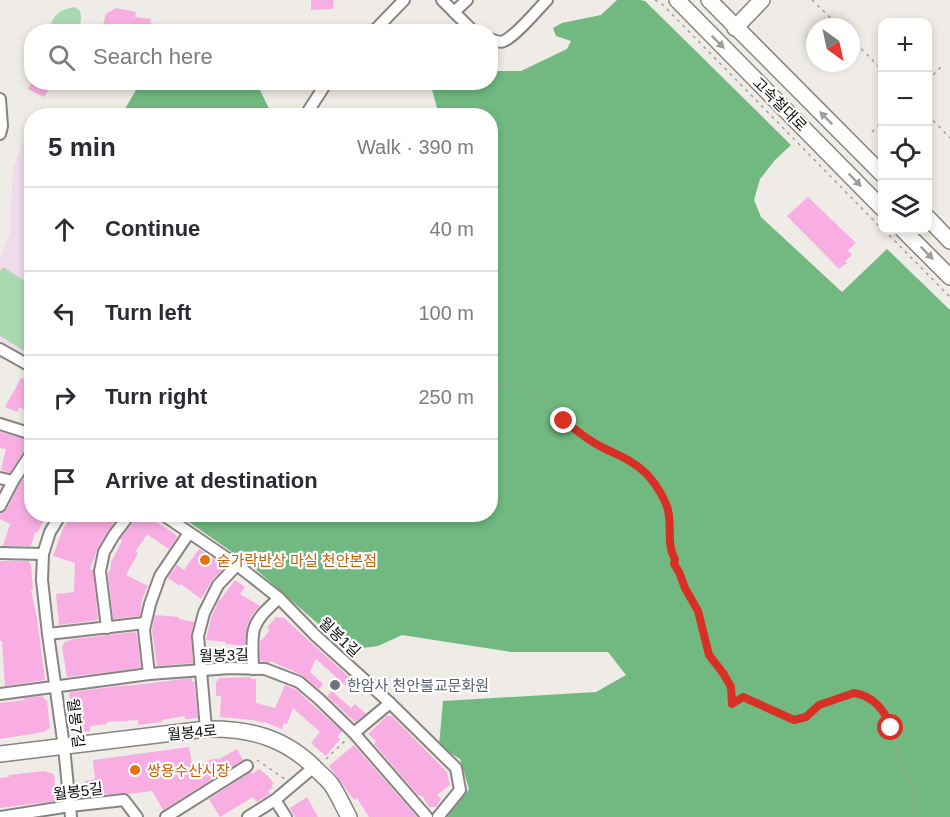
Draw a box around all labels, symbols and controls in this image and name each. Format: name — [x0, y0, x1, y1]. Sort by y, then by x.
north arrow — [806, 18, 860, 72]
map controls — [878, 18, 932, 234]
button: + — [878, 18, 932, 72]
search box — [24, 24, 498, 90]
one-way arrow — [711, 34, 725, 49]
icon: search — [45, 41, 78, 74]
text: Search here — [93, 44, 213, 69]
button: − — [878, 72, 932, 126]
street label: 고속철대로 — [750, 74, 810, 134]
one-way arrow — [820, 111, 834, 125]
button: locate — [878, 126, 932, 180]
text: 5 min — [48, 132, 116, 162]
text: Walk · 390 m — [357, 136, 474, 158]
one-way arrow — [848, 173, 862, 188]
button: layers — [878, 180, 932, 234]
icon: ahead — [48, 213, 81, 246]
text: Continue — [105, 216, 200, 241]
text: 40 m — [430, 218, 474, 240]
one-way arrow — [919, 246, 933, 260]
icon: left — [48, 297, 81, 330]
text: Turn left — [105, 300, 191, 325]
text: 100 m — [418, 302, 474, 324]
icon: right — [48, 381, 81, 414]
text: Turn right — [105, 384, 207, 409]
text: 250 m — [418, 386, 474, 408]
route end — [550, 407, 576, 433]
icon: arrive — [48, 465, 81, 498]
text: Arrive at destination — [105, 468, 318, 493]
place label: 숟가락반상 마실 천안본점 — [217, 552, 377, 569]
marker: 숟가락반상 마실 천안본점 — [198, 553, 212, 567]
street label: 월봉1길 — [316, 614, 364, 660]
street label: 월봉3길 — [199, 646, 249, 664]
place label: 한암사 천안불교문화원 — [347, 677, 489, 694]
marker: 한암사 천안불교문화원 — [328, 678, 342, 692]
street label: 월봉7길 — [65, 697, 87, 749]
route start — [877, 714, 903, 740]
street label: 월봉4로 — [166, 721, 218, 743]
place label: 쌍용수산시장 — [147, 762, 230, 779]
marker: 쌍용수산시장 — [128, 763, 142, 777]
street label: 월봉5길 — [52, 780, 104, 802]

